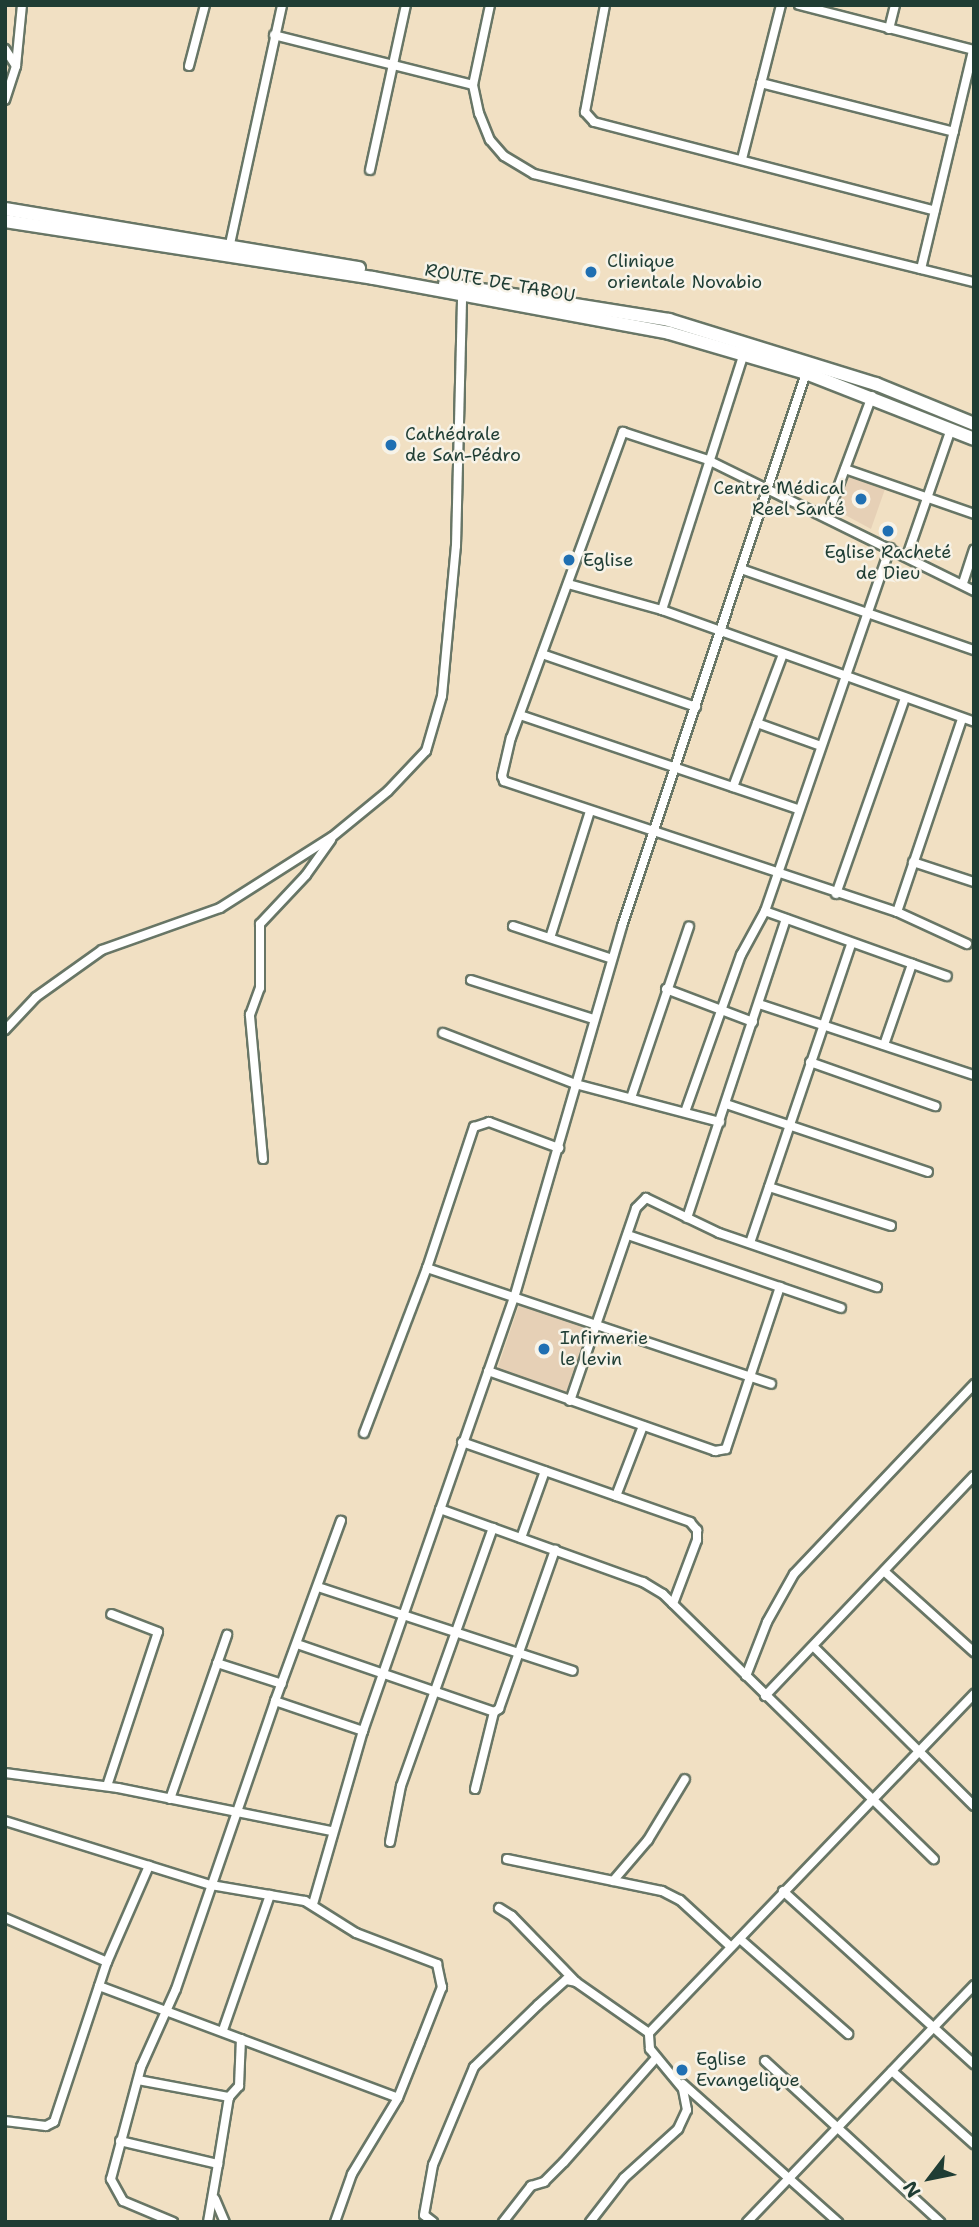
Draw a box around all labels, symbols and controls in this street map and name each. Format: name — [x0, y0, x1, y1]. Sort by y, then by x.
place label: Clinique orientale Novabio — [607, 251, 762, 294]
street label: ROUTE DE TABOU — [423, 259, 577, 307]
marker: Clinique orientale Novabio — [581, 262, 601, 282]
place label: Cathédrale de San-Pédro — [405, 424, 521, 466]
marker: Cathédrale de San-Pédro — [383, 437, 399, 453]
place label: Centre Médical Reel Santé — [713, 478, 845, 520]
marker: Centre Médical Reel Santé — [851, 489, 871, 509]
marker: Eglise Racheté de Dieu — [880, 523, 896, 539]
place label: Eglise Racheté de Dieu — [825, 542, 951, 584]
place label: Eglise — [583, 549, 633, 571]
marker: Eglise — [561, 552, 577, 568]
place label: Infirmerie le levin — [560, 1328, 648, 1370]
marker: Infirmerie le levin — [534, 1339, 554, 1359]
place label: Eglise Evangelique — [696, 2049, 800, 2092]
marker: Eglise Evangelique — [674, 2062, 690, 2078]
north arrow — [895, 2143, 965, 2213]
text: N — [897, 2176, 926, 2202]

